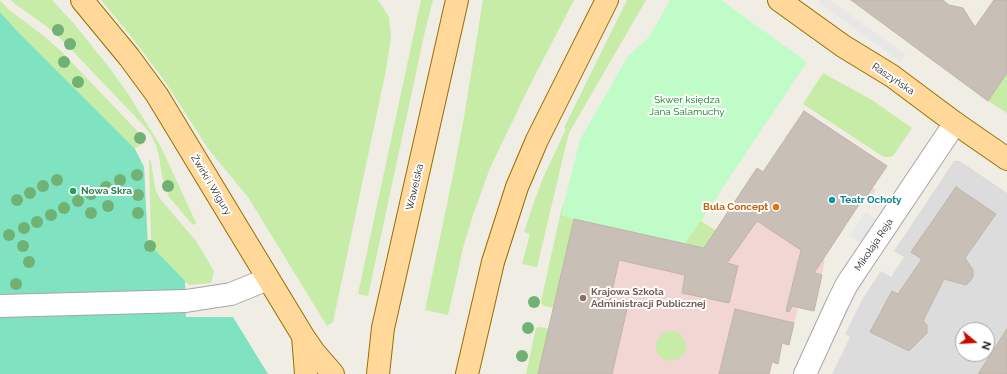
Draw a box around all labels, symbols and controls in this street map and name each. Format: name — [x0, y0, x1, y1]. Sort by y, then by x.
street label: Raszyńska — [870, 60, 916, 98]
park label: Skwer księdza Jana Salamuchy — [649, 94, 725, 118]
street label: Żwirki i Wigury — [188, 153, 234, 217]
street label: Wawelska — [404, 163, 426, 211]
place label: Nowa Skra — [81, 185, 132, 197]
marker: Nowa Skra — [68, 186, 78, 196]
place label: Teatr Ochoty — [840, 194, 902, 206]
marker: Teatr Ochoty — [827, 195, 837, 205]
place label: Bula Concept — [703, 201, 768, 213]
marker: Bula Concept — [771, 202, 781, 212]
street label: Mikołaja Reja — [852, 217, 896, 273]
place label: Krajowa Szkoła Administracji Publicznej — [591, 286, 706, 310]
marker: Krajowa Szkoła Administracji Publicznej — [578, 293, 588, 303]
north arrow — [955, 322, 995, 362]
text: N — [978, 340, 993, 352]

